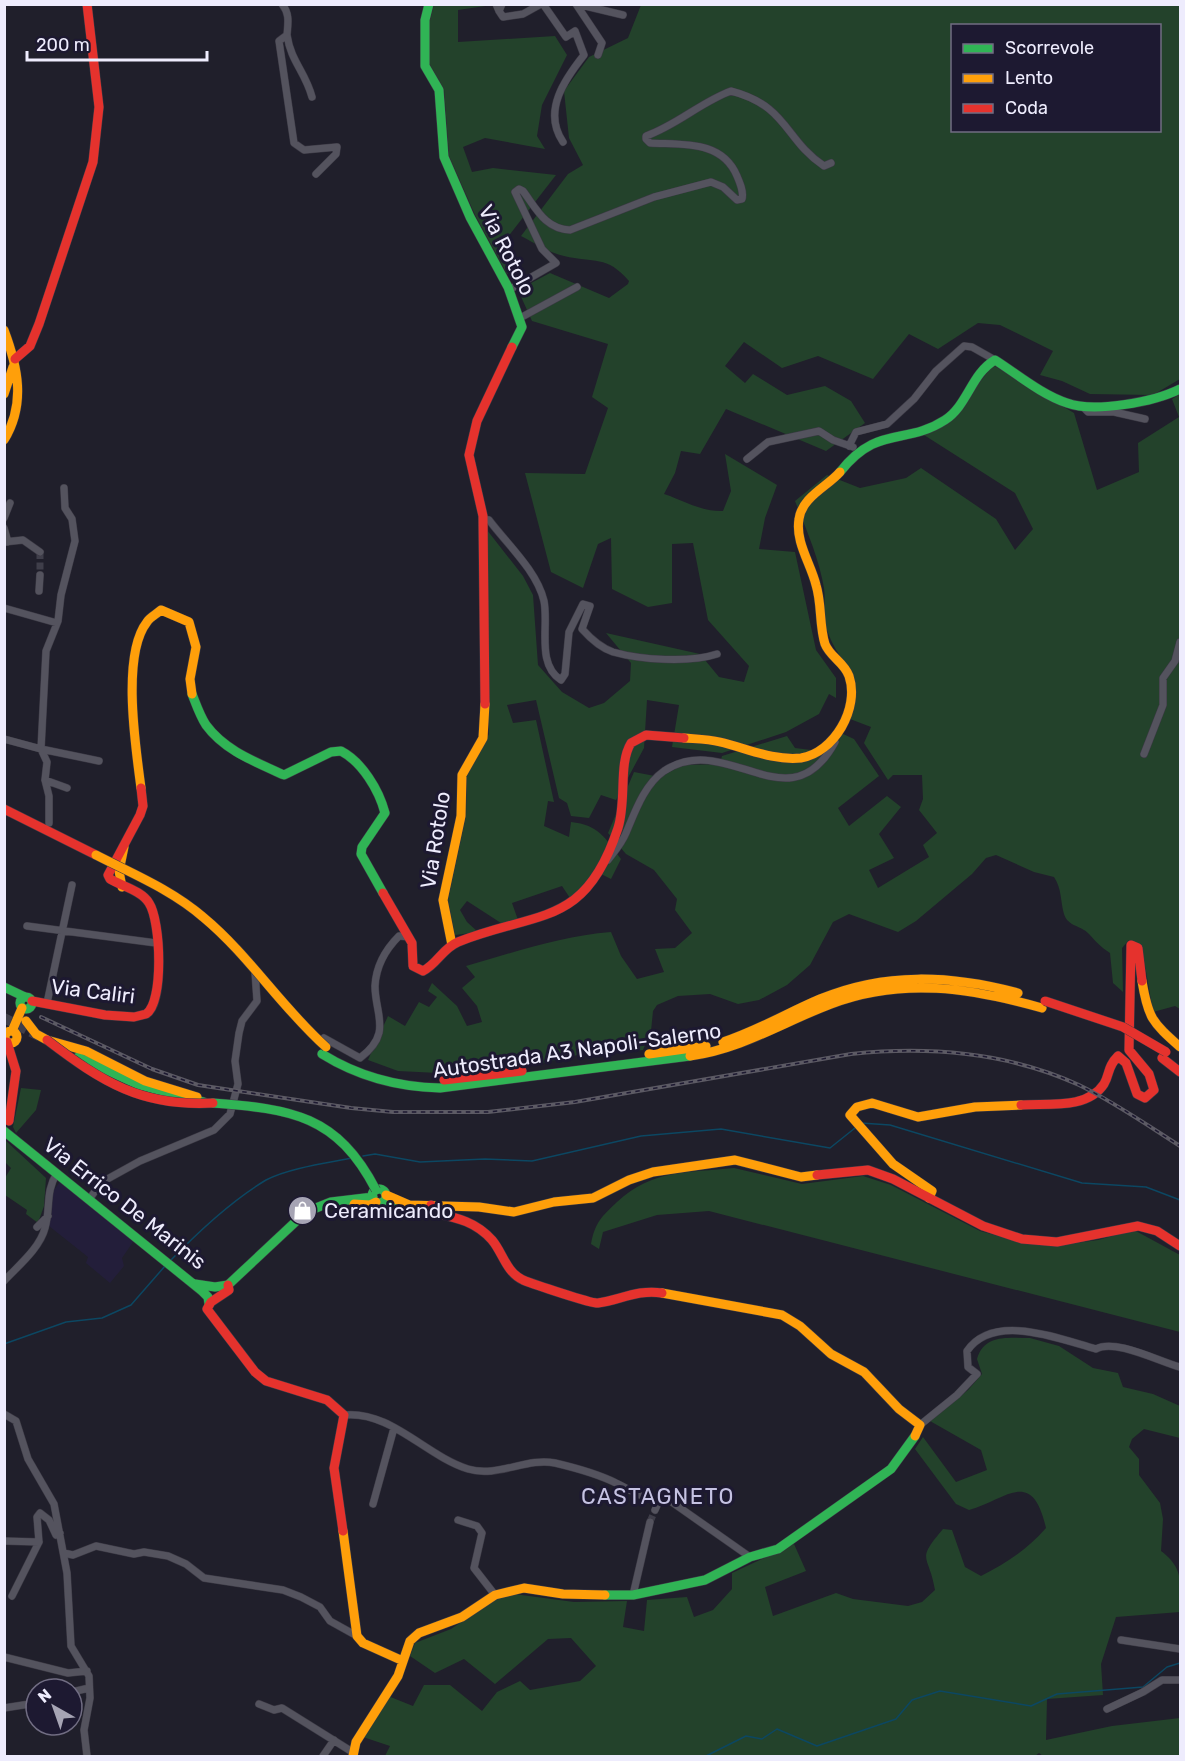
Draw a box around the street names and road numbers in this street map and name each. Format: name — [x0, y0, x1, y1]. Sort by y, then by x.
street label: Via Rotolo — [473, 200, 541, 300]
street label: Via Rotolo — [415, 789, 455, 891]
street label: Via Caliri — [50, 973, 136, 1009]
street label: Autostrada A3 Napoli-Salerno — [431, 1017, 723, 1083]
street label: Via Errico De Marinis — [39, 1132, 211, 1274]

